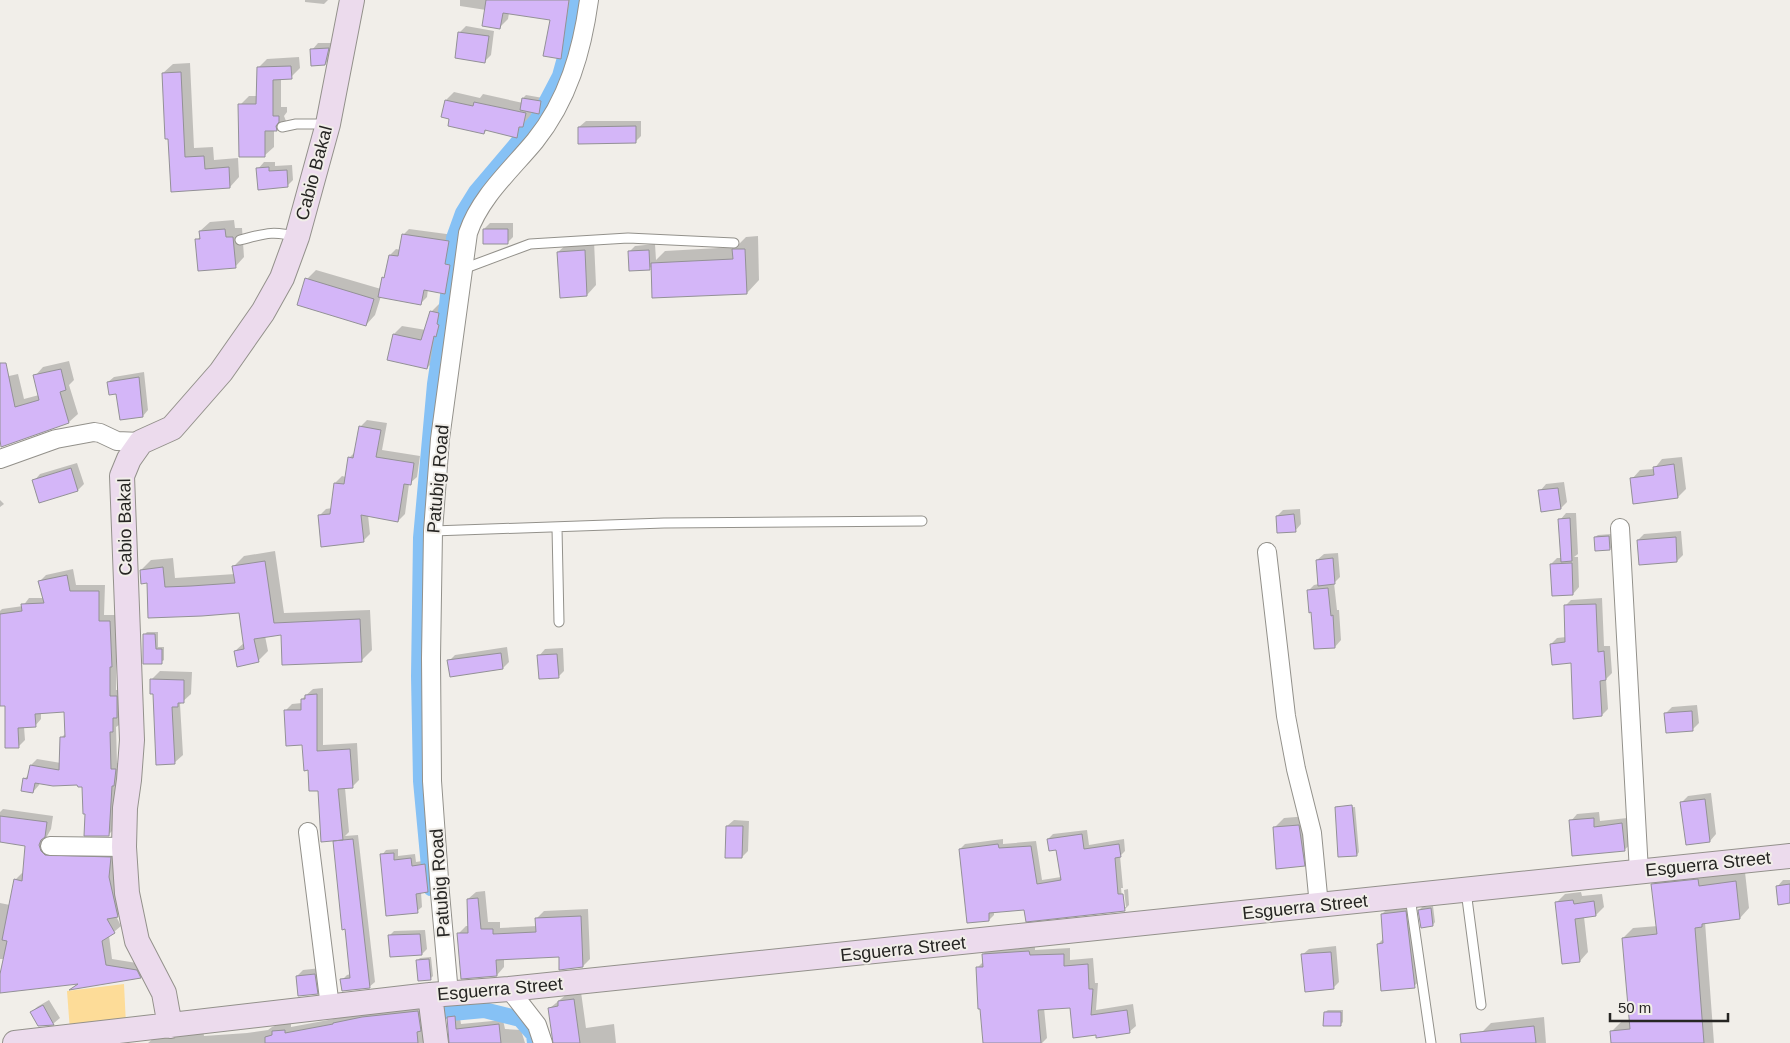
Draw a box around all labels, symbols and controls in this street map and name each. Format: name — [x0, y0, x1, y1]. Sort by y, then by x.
street label: Cabio Bakal — [292, 124, 336, 222]
street label: Patubig Road — [423, 424, 453, 534]
street label: Cabio Bakal — [114, 478, 136, 576]
street label: Patubig Road — [426, 828, 454, 938]
street label: Esguerra Street — [1644, 847, 1772, 881]
street label: Esguerra Street — [1241, 890, 1369, 924]
street label: Esguerra Street — [839, 932, 967, 966]
street label: Esguerra Street — [436, 974, 564, 1004]
scale bar — [1610, 990, 1728, 1022]
text: 50 m — [1618, 999, 1651, 1016]

